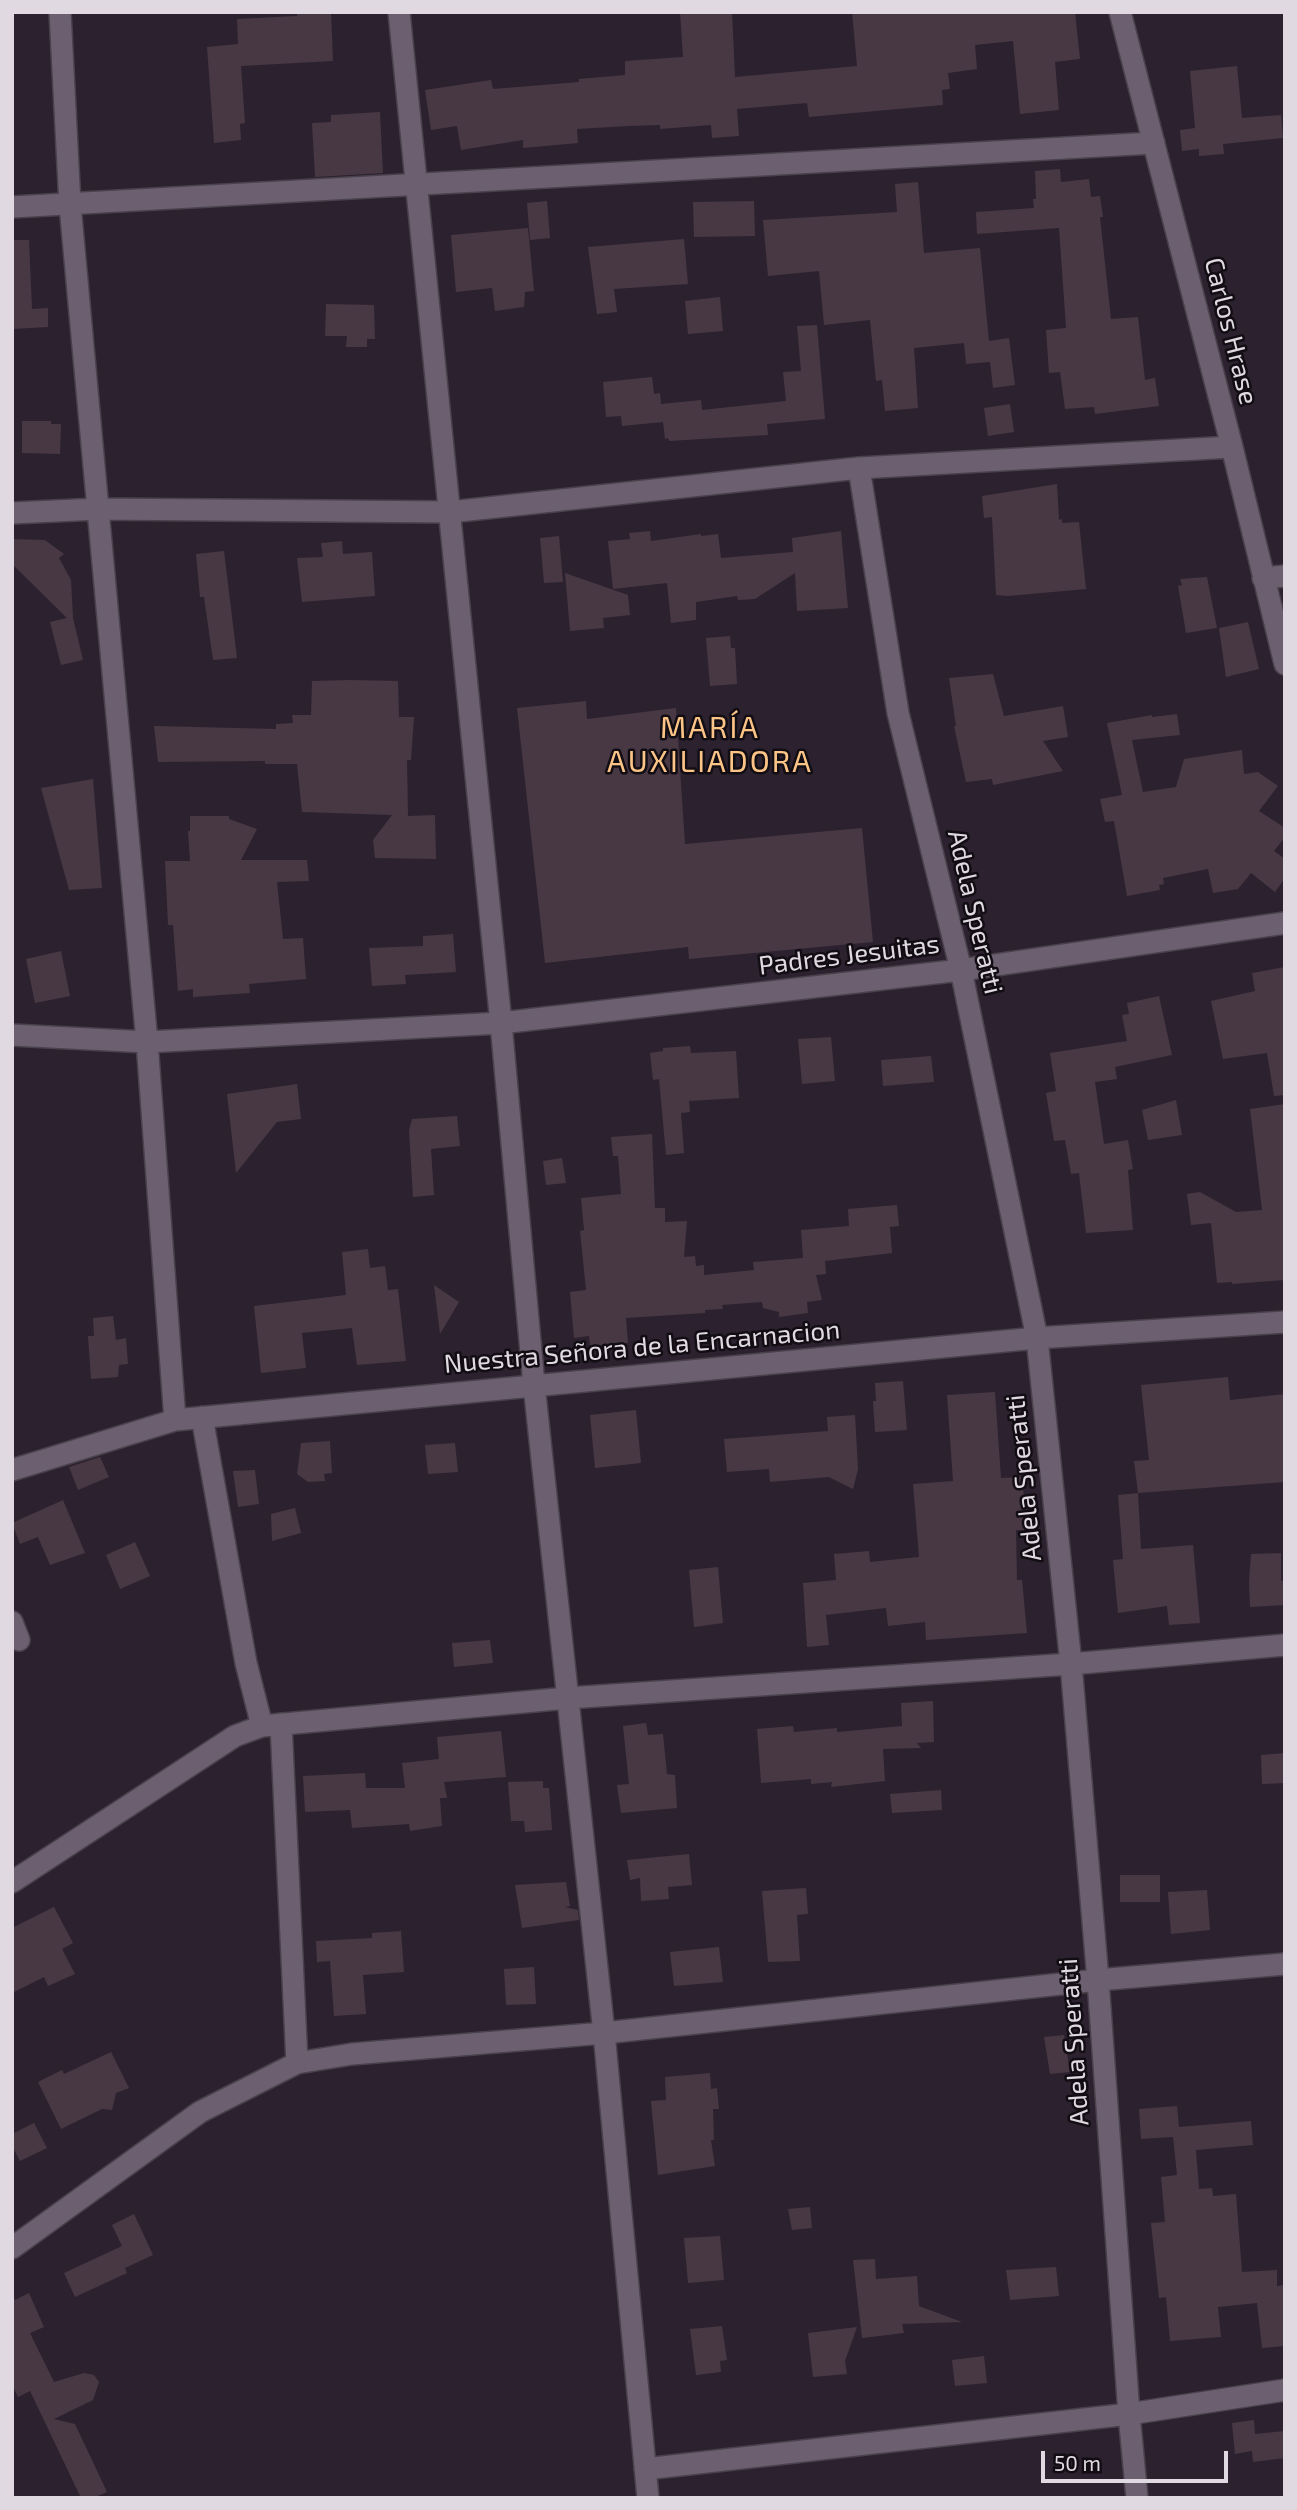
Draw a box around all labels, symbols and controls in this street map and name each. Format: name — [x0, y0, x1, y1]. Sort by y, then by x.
street label: Carlos Hrase — [1198, 254, 1264, 408]
district label: MARÍA AUXILIADORA — [608, 710, 812, 780]
street label: Adela Speratti — [941, 827, 1009, 997]
street label: Padres Jesuitas — [757, 928, 941, 982]
street label: Nuestra Señora de la Encarnacion — [443, 1314, 841, 1380]
street label: Adela Speratti — [1000, 1393, 1048, 1563]
street label: Adela Speratti — [1053, 1957, 1095, 2127]
scale bar — [1045, 2436, 1232, 2480]
text: 50 m — [1054, 2450, 1101, 2475]

